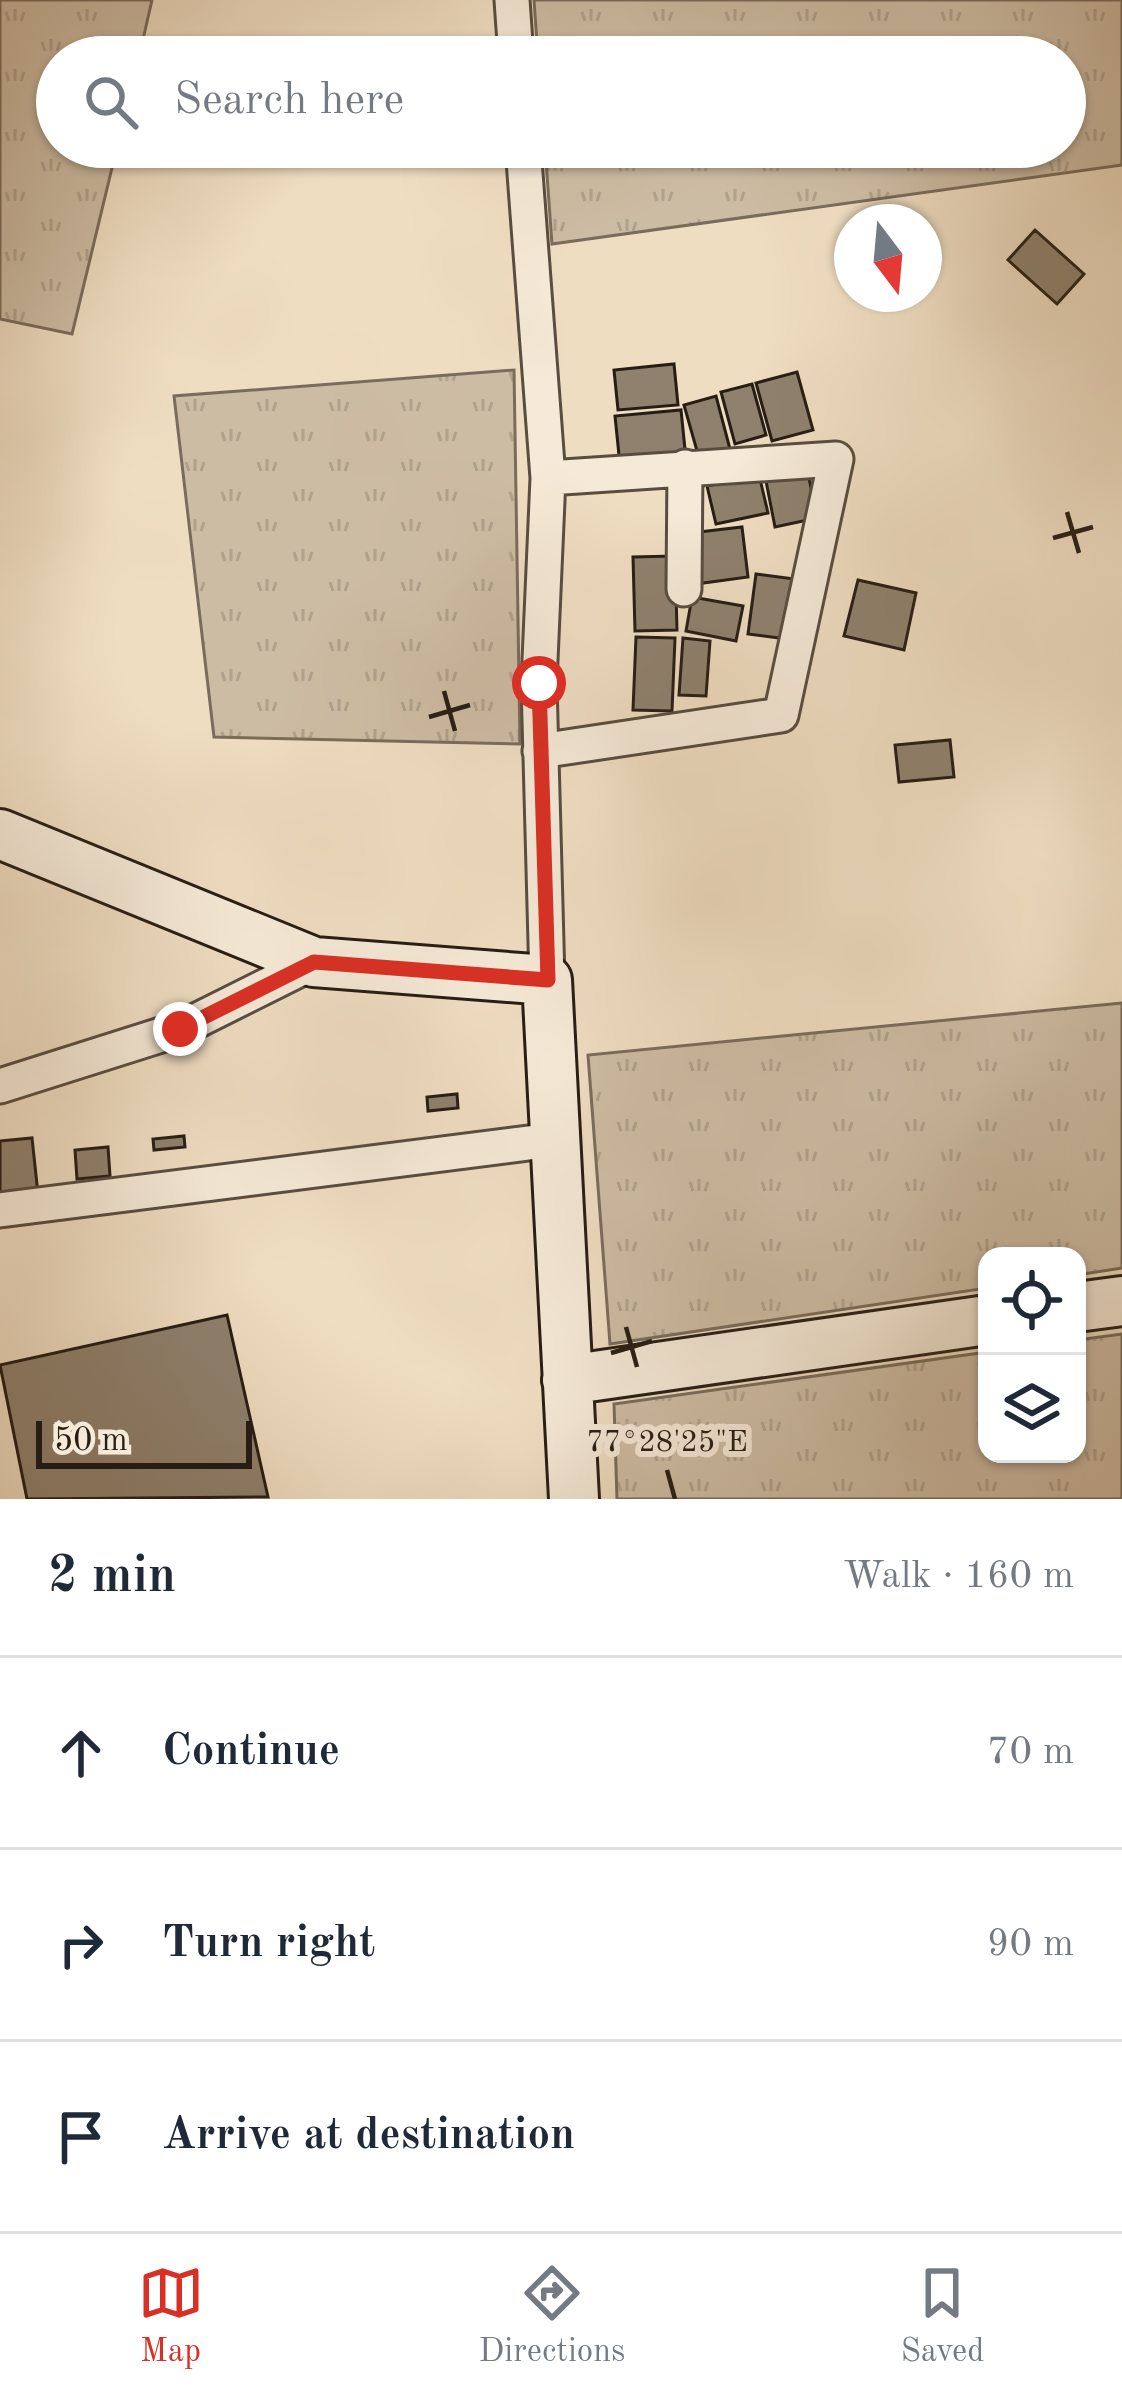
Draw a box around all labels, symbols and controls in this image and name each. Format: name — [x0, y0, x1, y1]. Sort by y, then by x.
search box — [36, 36, 1086, 168]
icon: search — [78, 69, 144, 135]
text: Search here — [174, 79, 404, 124]
north arrow — [834, 204, 942, 312]
route start — [512, 656, 566, 710]
route end — [153, 1002, 207, 1056]
map controls — [978, 1247, 1086, 1463]
button: locate — [978, 1247, 1086, 1355]
button: layers — [978, 1355, 1086, 1463]
scale bar — [36, 1415, 252, 1468]
text: 50 m — [54, 1425, 128, 1458]
text: 77°28'25"E — [586, 1428, 748, 1458]
text: 2 min — [48, 1552, 176, 1603]
text: Walk · 160 m — [843, 1557, 1074, 1596]
icon: ahead — [48, 1720, 114, 1786]
text: Continue — [162, 1730, 340, 1775]
text: 70 m — [987, 1733, 1074, 1772]
icon: right — [48, 1912, 114, 1978]
text: Turn right — [162, 1922, 375, 1967]
text: 90 m — [987, 1925, 1074, 1964]
icon: arrive — [48, 2104, 114, 2170]
text: Arrive at destination — [162, 2114, 575, 2159]
tab: Map — [138, 2260, 204, 2373]
tab: Directions — [479, 2260, 625, 2373]
tab: Saved — [900, 2260, 984, 2373]

